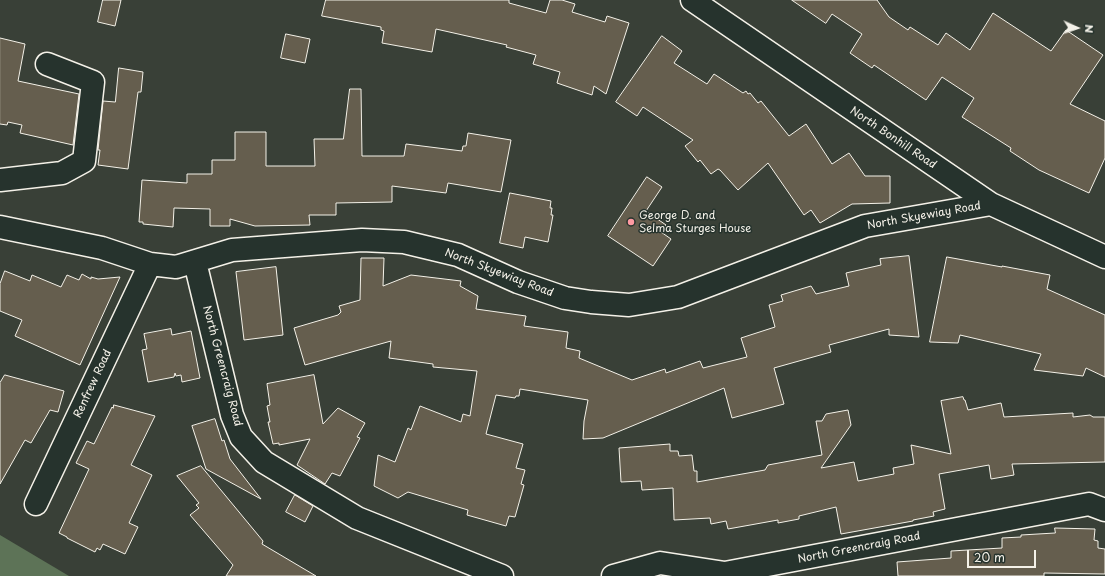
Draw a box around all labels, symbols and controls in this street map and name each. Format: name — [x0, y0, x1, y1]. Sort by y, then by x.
north arrow — [1057, 8, 1097, 48]
text: N — [1081, 24, 1098, 33]
street label: North Bonhill Road — [847, 104, 939, 172]
street label: North Skyewiay Road — [866, 199, 982, 233]
place label: George D. and Selma Sturges House — [639, 209, 751, 235]
marker: George D. and Selma Sturges House — [626, 217, 636, 227]
street label: North Skyewiay Road — [443, 246, 555, 300]
street label: North Greencraig Road — [200, 304, 244, 428]
street label: Renfrew Road — [71, 348, 115, 420]
street label: North Greencraig Road — [797, 530, 921, 566]
scale bar — [969, 542, 1038, 568]
text: 20 m — [974, 548, 1005, 566]

